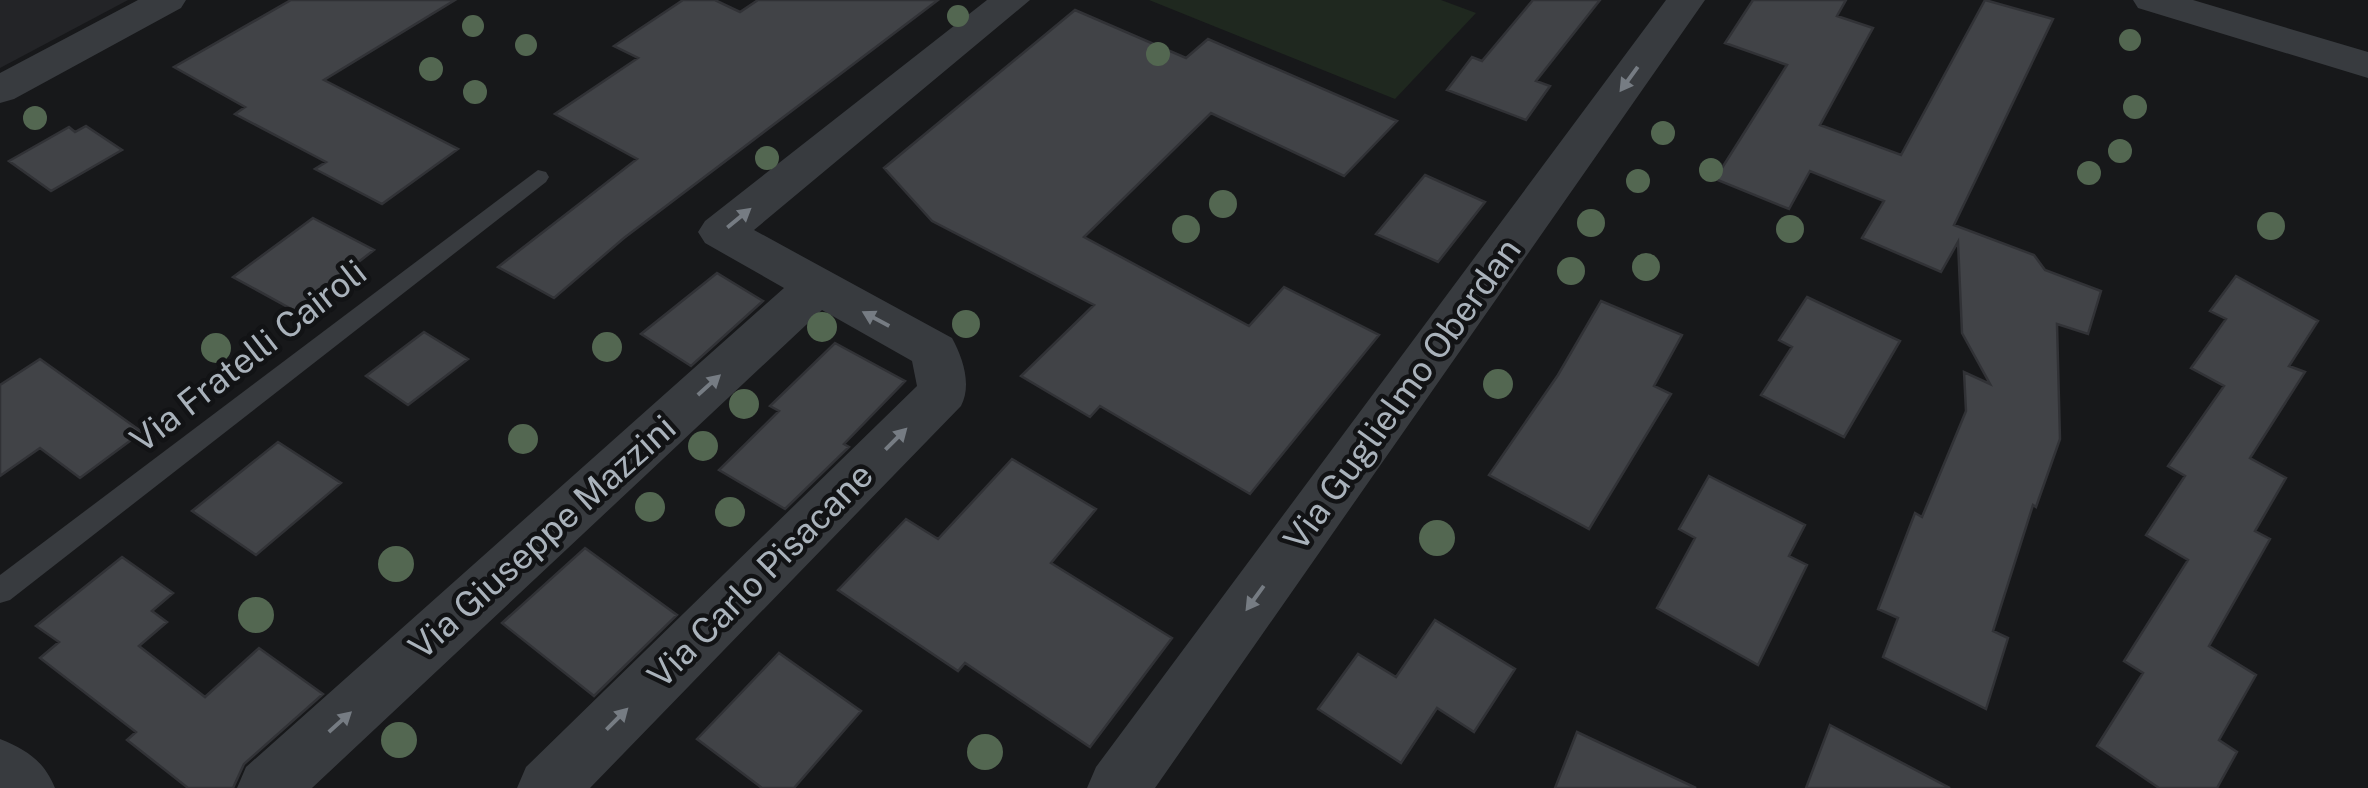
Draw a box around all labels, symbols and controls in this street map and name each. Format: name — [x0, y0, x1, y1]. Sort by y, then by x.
one-way arrow — [1620, 66, 1639, 92]
one-way arrow — [726, 208, 751, 229]
street label: Via Guglielmo Oberdan — [1275, 230, 1529, 558]
street label: Via Fratelli Cairoli — [122, 251, 374, 461]
one-way arrow — [861, 311, 890, 328]
one-way arrow — [697, 374, 721, 397]
street label: Via Giuseppe Mazzini — [400, 407, 684, 667]
one-way arrow — [883, 428, 907, 452]
street label: Via Carlo Pisacane — [639, 454, 881, 696]
one-way arrow — [1246, 585, 1265, 611]
one-way arrow — [604, 708, 628, 731]
one-way arrow — [327, 711, 351, 734]

